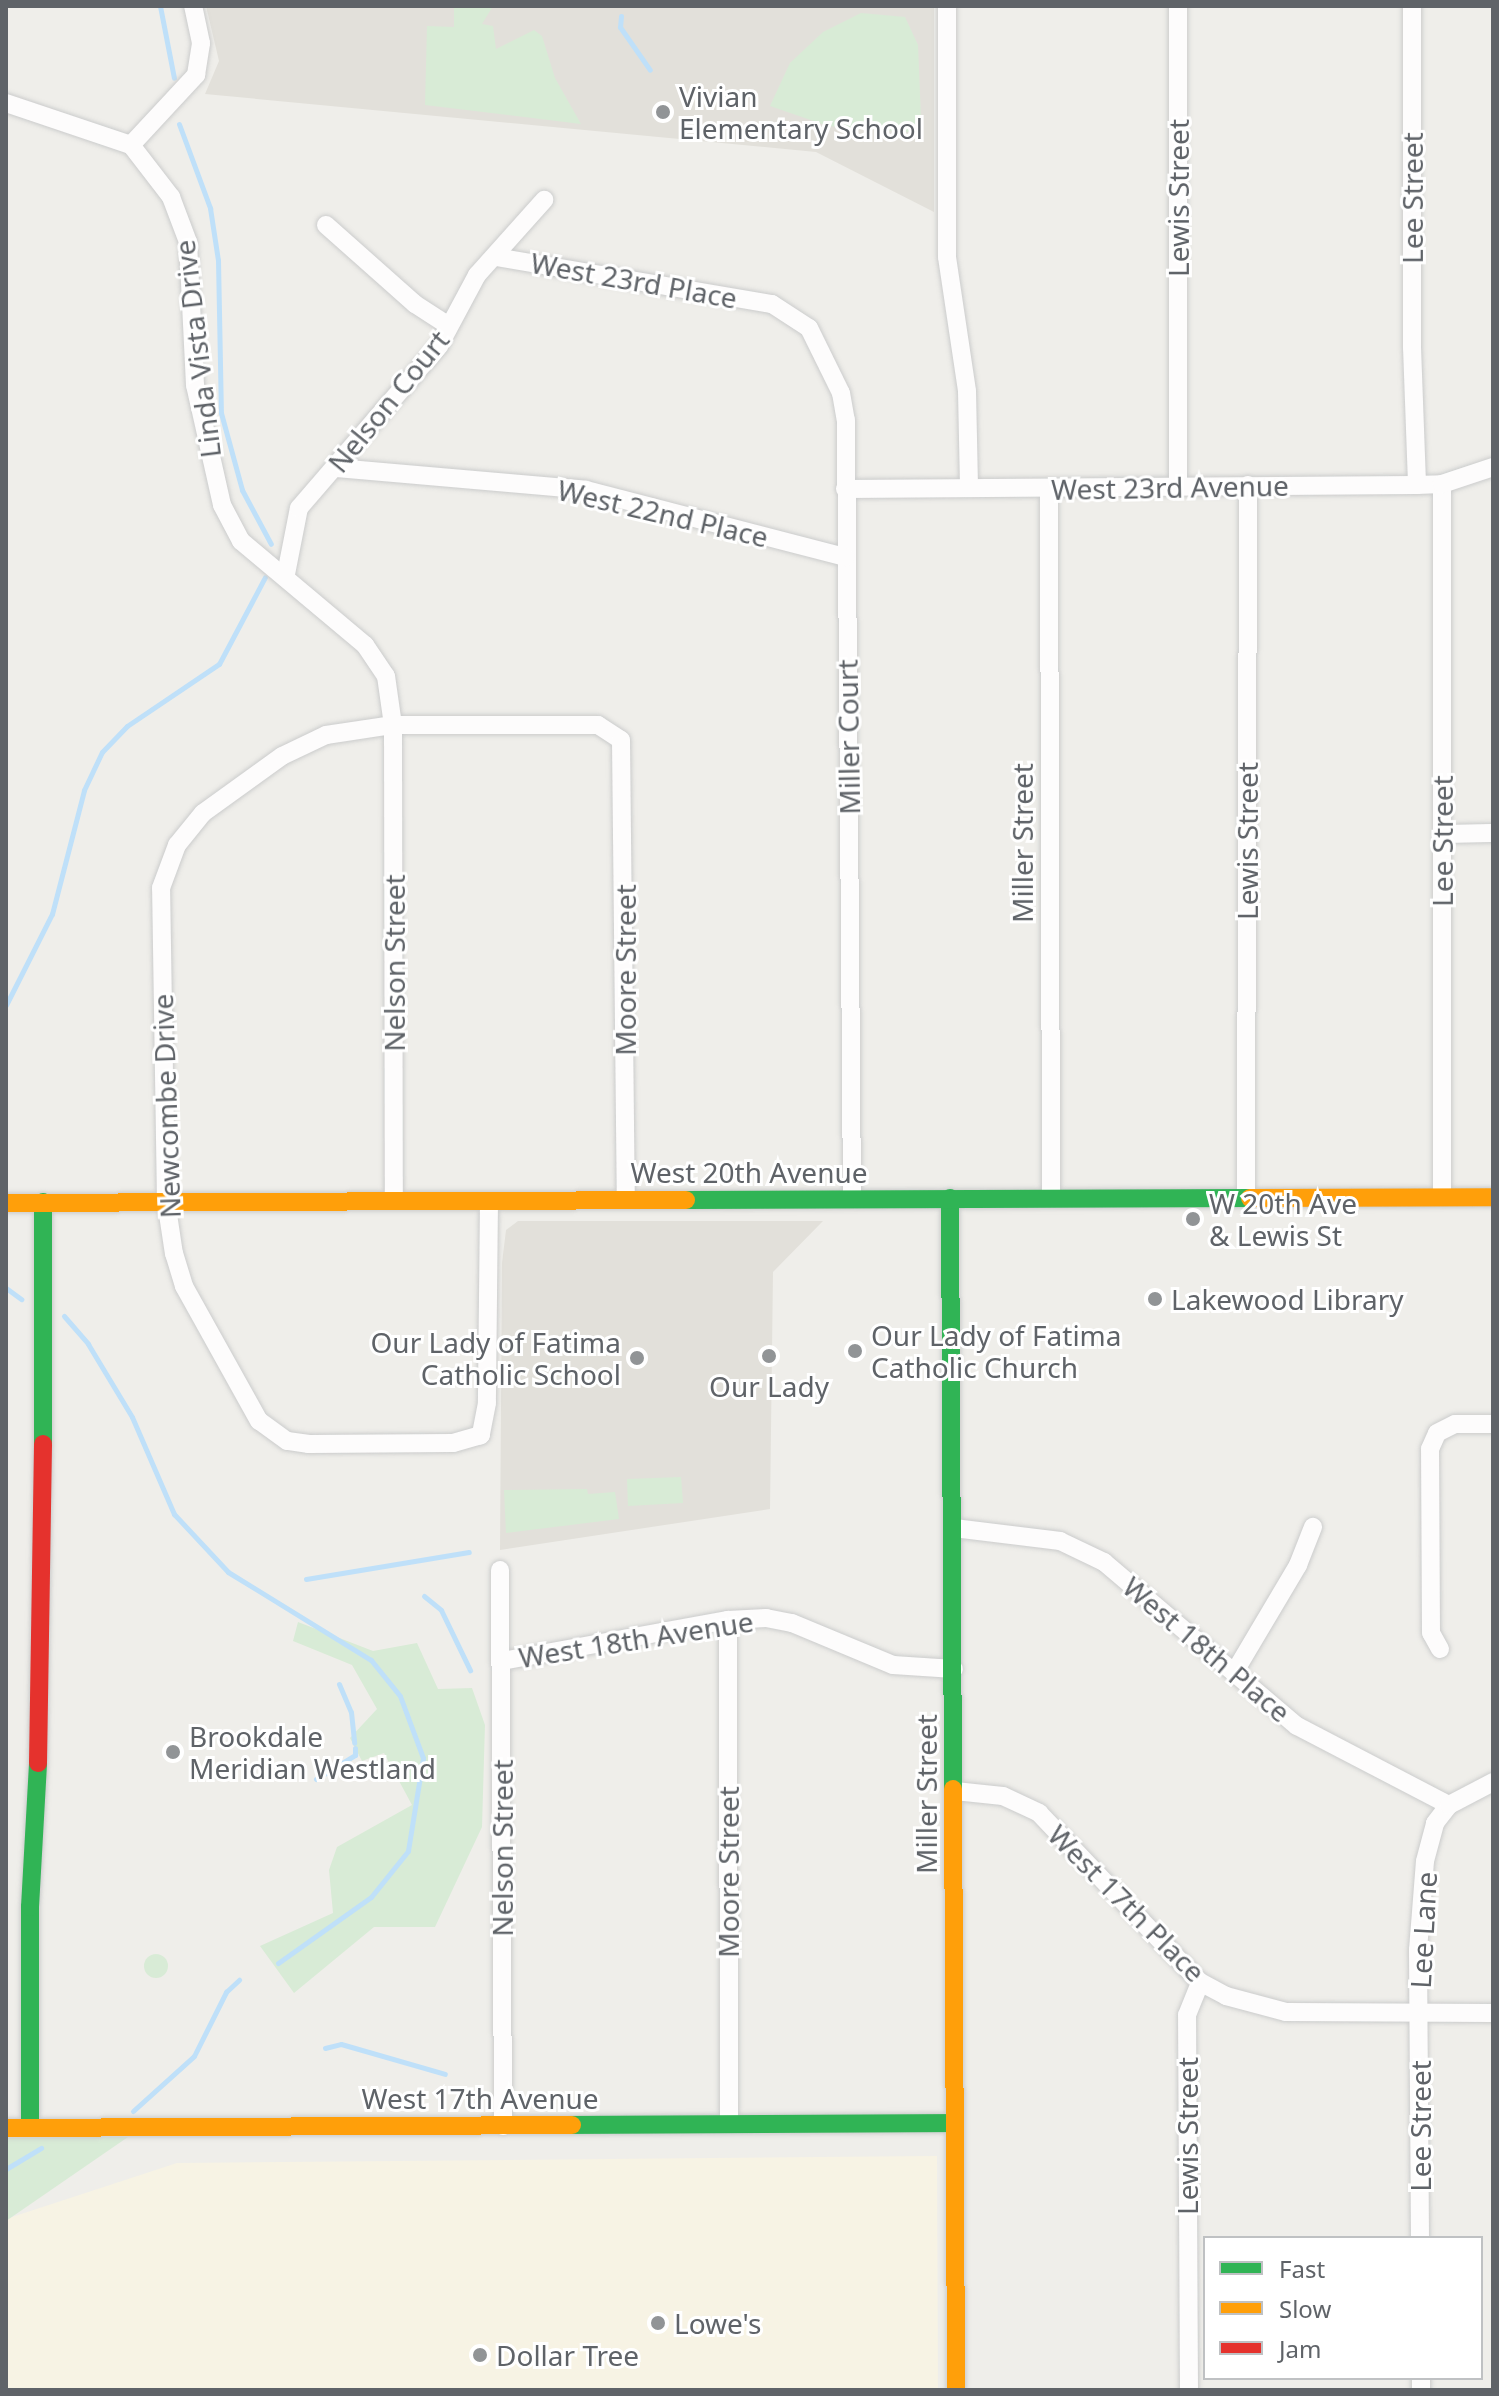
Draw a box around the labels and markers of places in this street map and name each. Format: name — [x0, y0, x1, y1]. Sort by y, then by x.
place label: Vivian Elementary School — [679, 79, 923, 145]
marker: Vivian Elementary School — [654, 103, 672, 121]
place label: W 20th Ave & Lewis St — [1209, 1186, 1357, 1252]
marker: W 20th Ave & Lewis St — [1184, 1210, 1202, 1228]
place label: Lakewood Library — [1171, 1282, 1404, 1316]
marker: Lakewood Library — [1146, 1290, 1164, 1308]
place label: Our Lady of Fatima Catholic Church — [871, 1318, 1121, 1384]
place label: Our Lady of Fatima Catholic School — [371, 1325, 621, 1391]
marker: Our Lady of Fatima Catholic Church — [846, 1342, 864, 1360]
marker: Our Lady — [760, 1347, 778, 1365]
marker: Our Lady of Fatima Catholic School — [628, 1349, 646, 1367]
place label: Our Lady — [709, 1369, 829, 1403]
place label: Brookdale Meridian Westland — [189, 1719, 436, 1785]
marker: Brookdale Meridian Westland — [164, 1743, 182, 1761]
place label: Lowe's — [674, 2306, 761, 2340]
marker: Lowe's — [649, 2314, 667, 2332]
place label: Dollar Tree — [496, 2338, 639, 2372]
marker: Dollar Tree — [471, 2346, 489, 2364]

